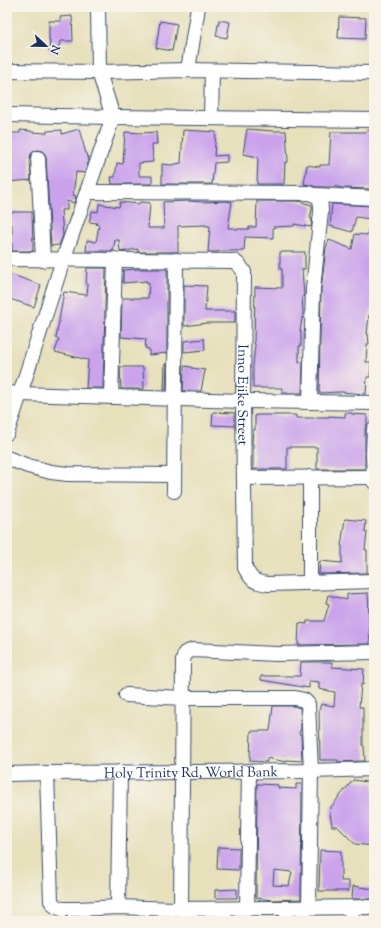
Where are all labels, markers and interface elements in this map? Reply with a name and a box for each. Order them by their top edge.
north arrow [26,26,66,66]
text: N [45,41,64,57]
street label: Inno Ejike Street [231,344,252,446]
street label: Holy Trinity Rd, World Bank [104,763,279,785]

